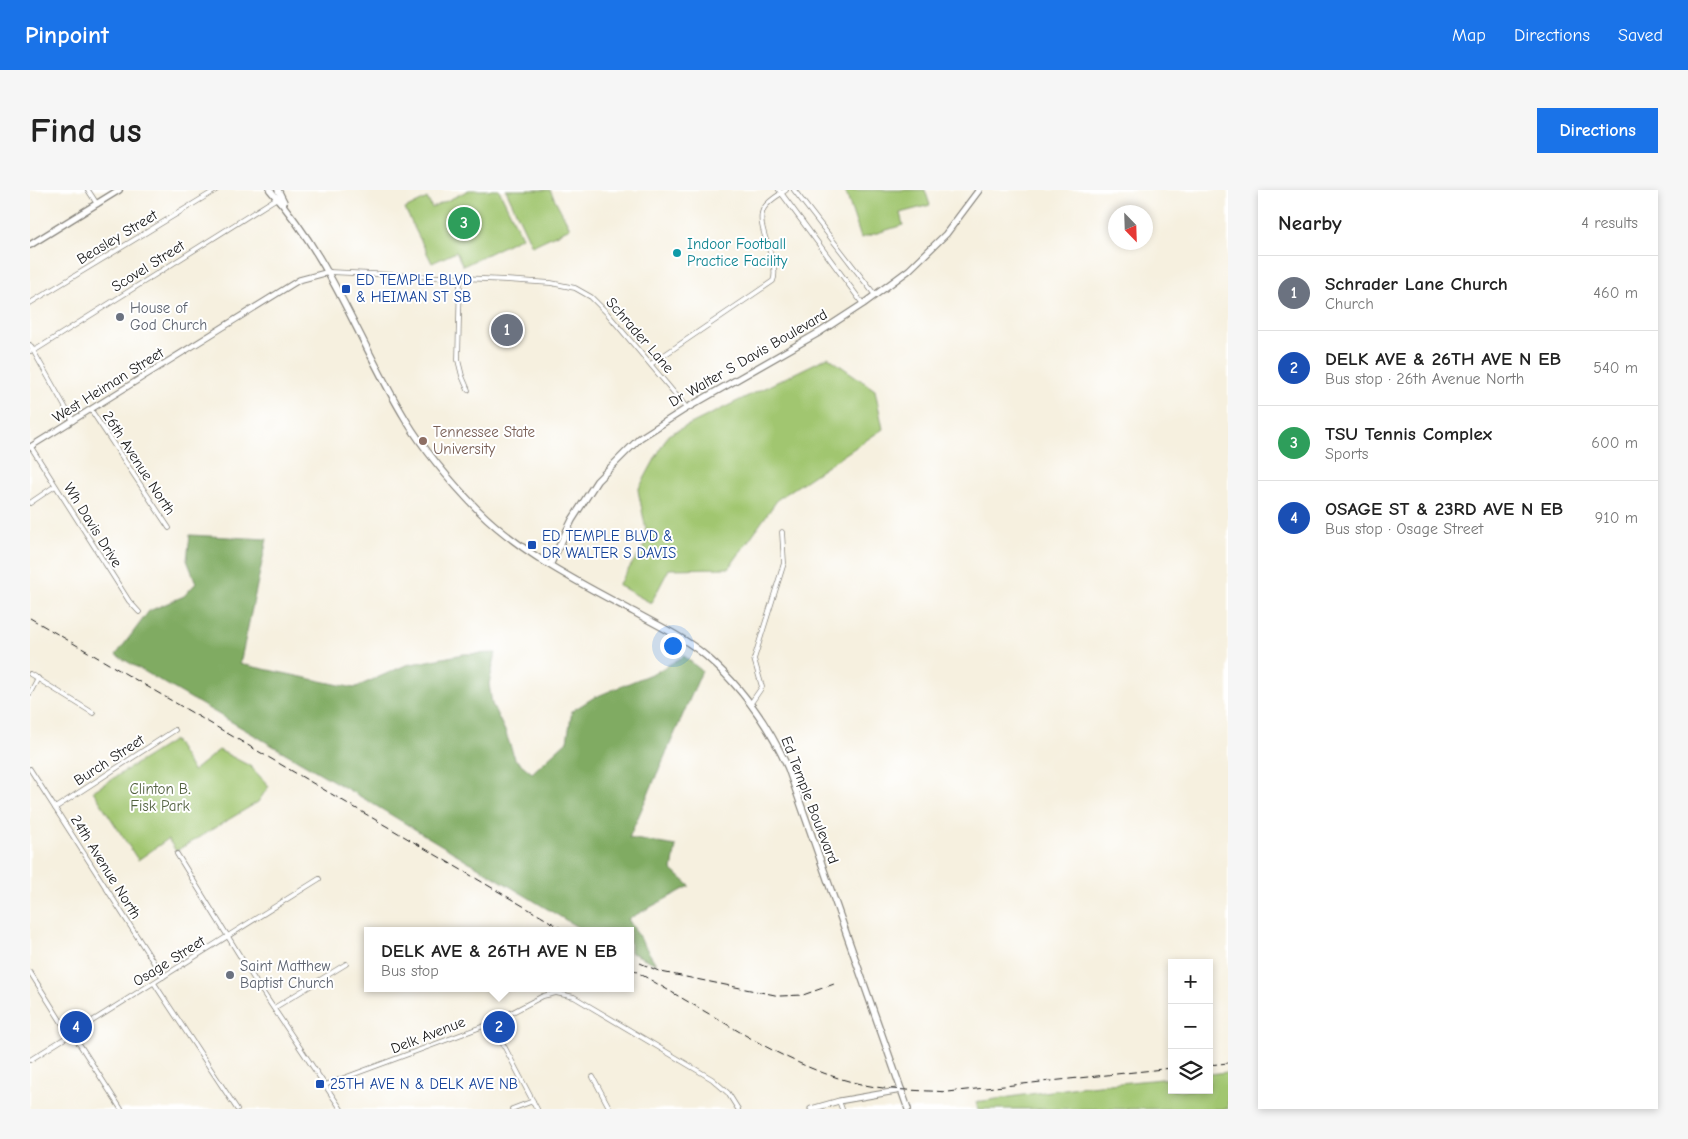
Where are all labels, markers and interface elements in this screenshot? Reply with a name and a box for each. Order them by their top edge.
text: Pinpoint [25,21,109,49]
text: Map [1452,25,1486,46]
text: Directions [1514,25,1590,46]
text: Saved [1618,25,1663,46]
button: Directions [1537,108,1658,153]
text: Find us [30,110,142,151]
pin: 3 [448,204,480,242]
north arrow [1108,205,1153,250]
street label: Beasley Street [73,206,161,268]
text: Nearby [1278,211,1342,235]
text: 4 results [1581,214,1638,232]
place label: Indoor Football Practice Facility [687,235,788,270]
street label: Scovel Street [108,236,188,296]
marker: Indoor Football Practice Facility [671,247,683,259]
place label: ED TEMPLE BLVD & HEIMAN ST SB [356,271,472,306]
text: Schrader Lane Church [1325,273,1508,295]
marker: ED TEMPLE BLVD & HEIMAN ST SB [340,283,352,295]
text: 1 [1291,284,1297,302]
text: 460 m [1593,284,1638,302]
street label: Schrader Lane [602,294,678,377]
text: Church [1325,295,1374,313]
place label: House of God Church [130,299,207,334]
street label: Dr Walter S Davis Boulevard [666,305,830,411]
marker: House of God Church [114,311,126,323]
pin: 1 [491,311,523,349]
street label: West Heiman Street [49,343,168,427]
text: DELK AVE & 26TH AVE N EB [1325,348,1561,370]
text: 2 [1290,359,1298,377]
text: 540 m [1593,359,1638,377]
text: Bus stop · 26th Avenue North [1325,370,1524,388]
street label: 26th Avenue North [99,408,179,518]
place label: Tennessee State University [433,423,535,458]
text: TSU Tennis Complex [1325,423,1492,445]
text: 3 [1290,434,1298,452]
text: 600 m [1591,434,1638,452]
marker: Tennessee State University [417,435,429,447]
text: Sports [1325,445,1368,463]
street label: Wh Davis Drive [60,479,126,571]
text: OSAGE ST & 23RD AVE N EB [1325,498,1563,520]
text: 4 [1290,509,1298,527]
text: 910 m [1595,509,1638,527]
text: Bus stop · Osage Street [1325,520,1483,538]
place label: ED TEMPLE BLVD & DR WALTER S DAVIS [542,527,676,562]
marker: ED TEMPLE BLVD & DR WALTER S DAVIS [526,539,538,551]
your location [660,633,686,659]
street label: Burch Street [70,730,148,789]
street label: Ed Temple Boulevard [777,734,843,866]
park label: Clinton B. Fisk Park [130,780,190,815]
street label: 24th Avenue North [67,812,145,922]
popup [364,927,634,992]
street label: Osage Street [130,931,209,990]
text: DELK AVE & 26TH AVE N EB [381,940,617,962]
place label: Saint Matthew Baptist Church [240,957,334,992]
map controls [1168,959,1213,1094]
button: + [1168,959,1213,1004]
text: Bus stop [381,962,439,980]
marker: Saint Matthew Baptist Church [224,969,236,981]
button: − [1168,1004,1213,1049]
pin: 4 [60,1008,92,1046]
pin: 2 [483,1008,515,1046]
street label: Delk Avenue [388,1012,468,1057]
button: layers [1168,1049,1213,1094]
place label: 25TH AVE N & DELK AVE NB [330,1075,518,1093]
marker: 25TH AVE N & DELK AVE NB [314,1078,326,1090]

